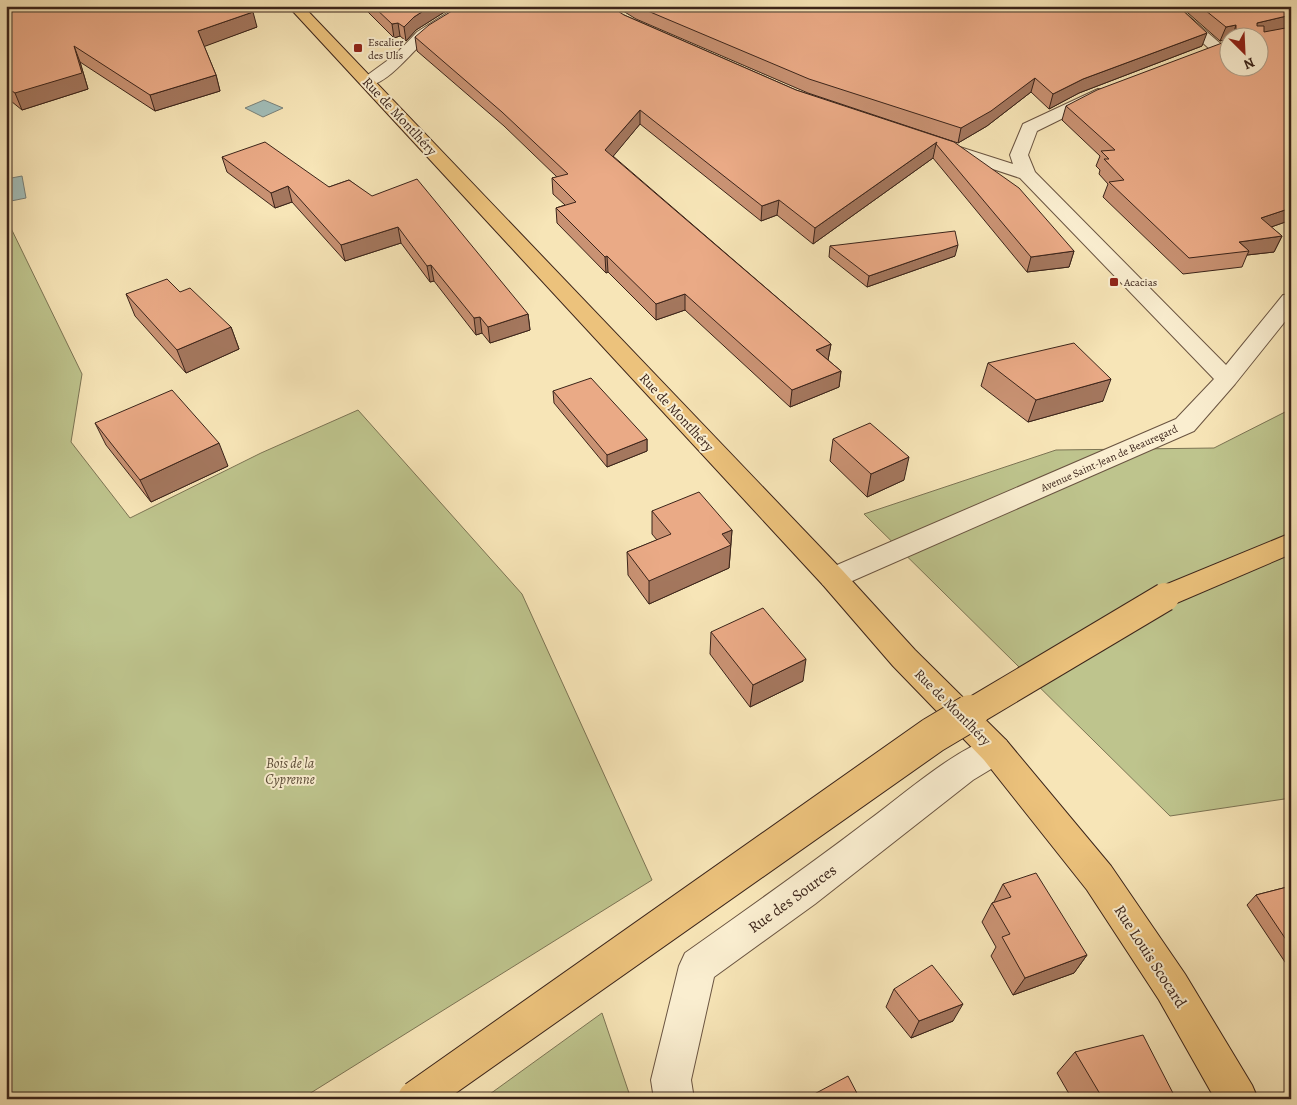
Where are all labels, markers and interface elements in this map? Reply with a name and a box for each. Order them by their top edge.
north arrow [1220,28,1270,78]
place label: Escalier des Ulis [368,35,404,63]
marker: Escalier des Ulis [352,42,364,54]
text: N [1241,53,1258,74]
street label: Rue de Montlhéry [358,73,442,160]
place label: Acacias [1123,275,1157,290]
marker: Acacias [1108,276,1120,288]
street label: Rue de Montlhéry [635,369,719,456]
street label: Avenue Saint-Jean de Beauregard [1037,421,1180,496]
street label: Rue de Montlhéry [910,665,996,750]
park label: Bois de la Cyprenne [265,754,315,789]
street label: Rue des Sources [744,859,841,938]
street label: Rue Louis Scocard [1109,901,1192,1013]

